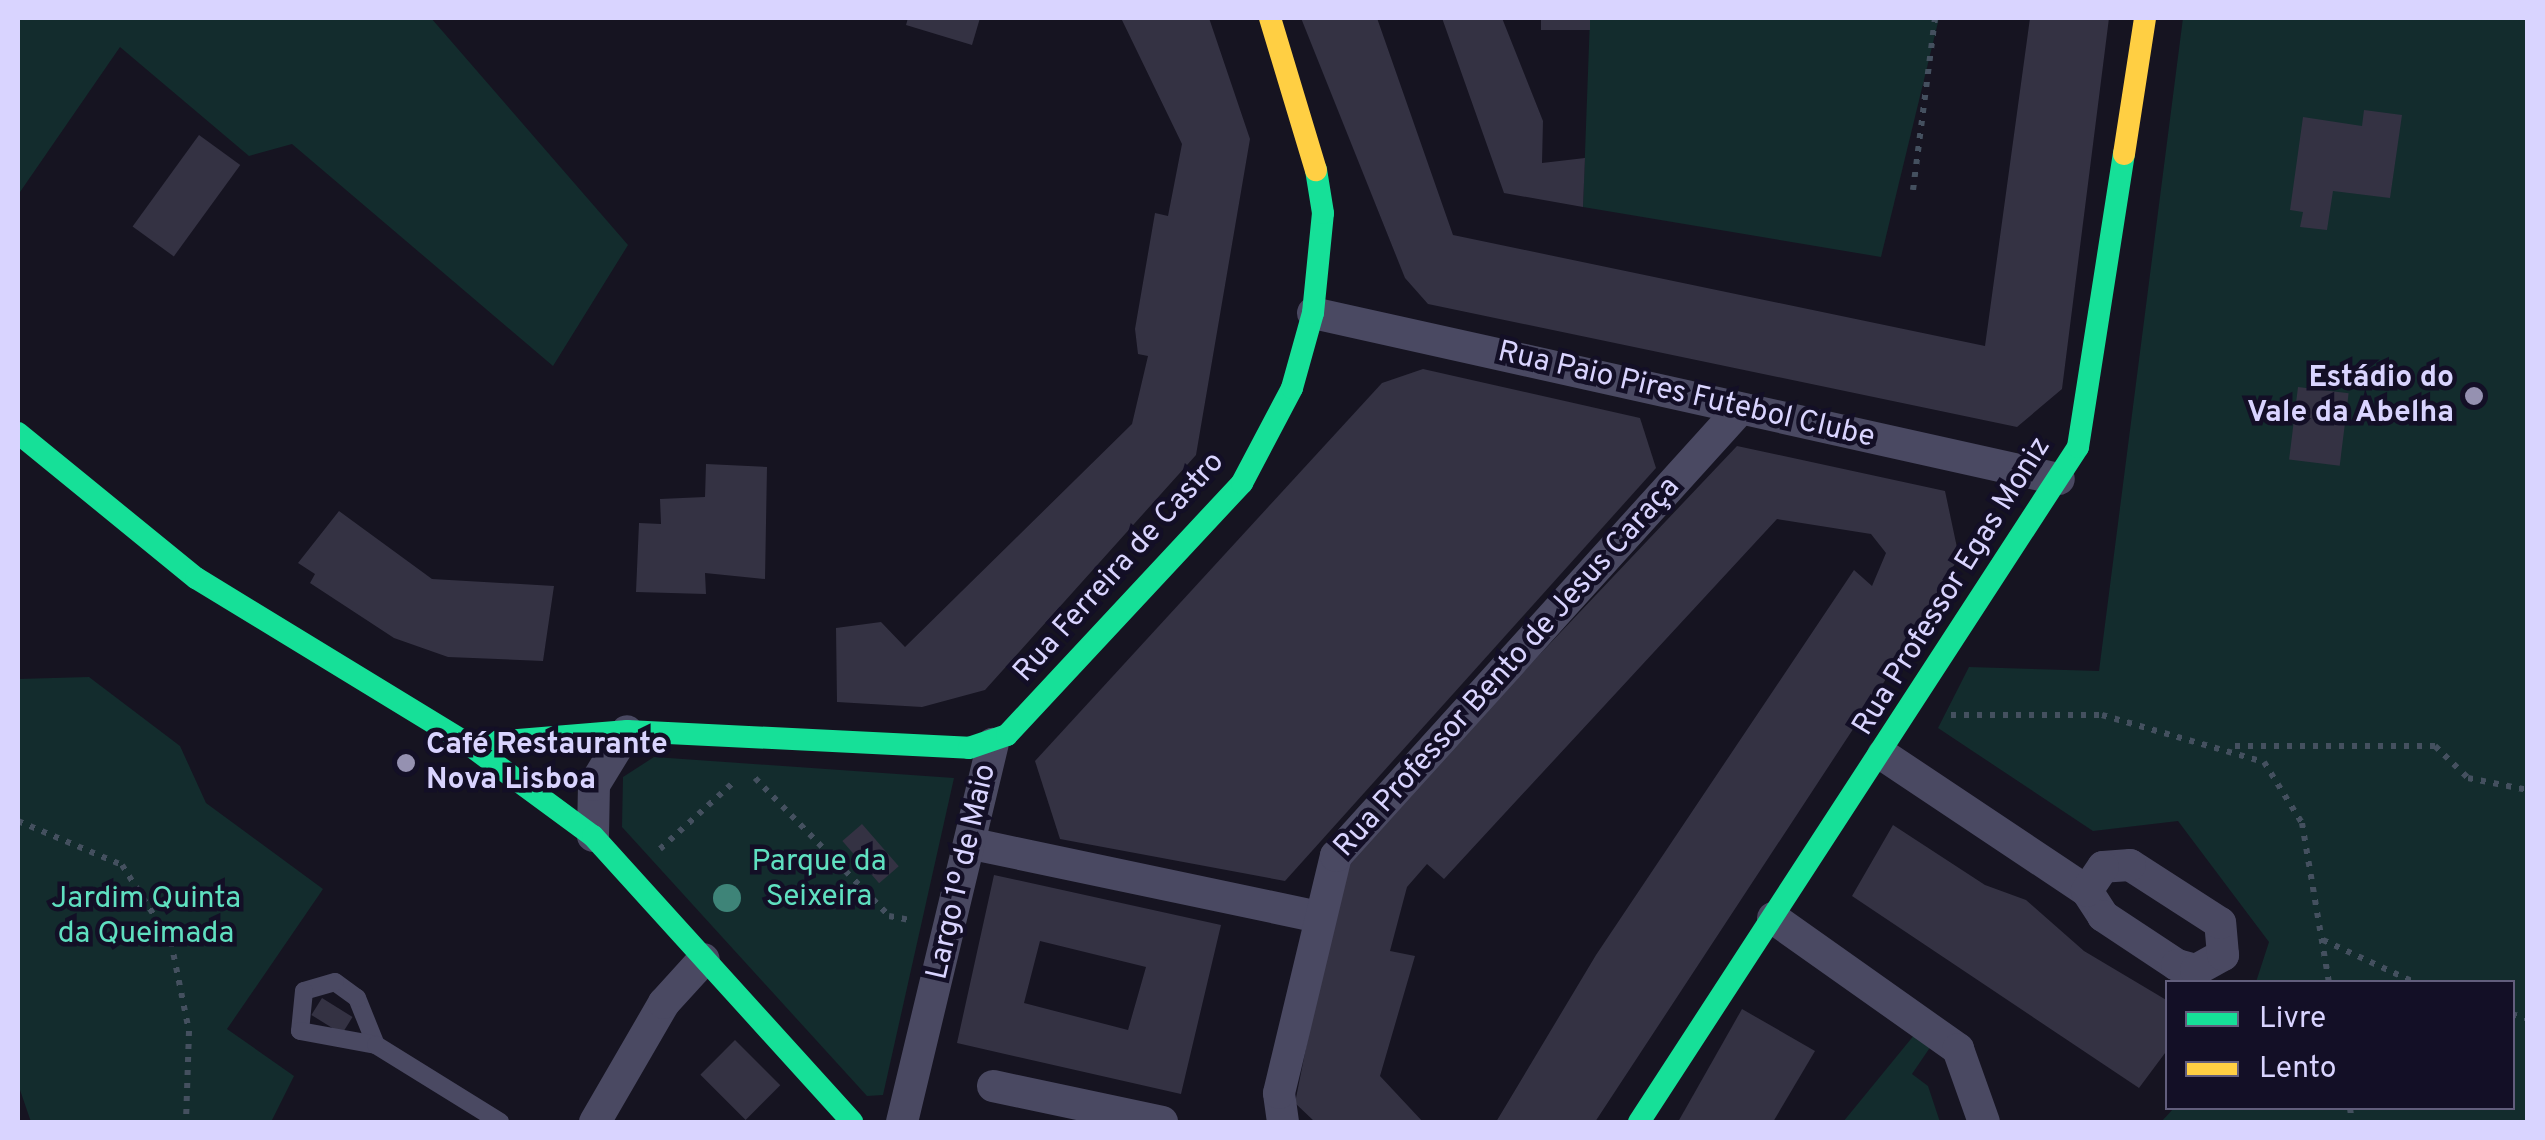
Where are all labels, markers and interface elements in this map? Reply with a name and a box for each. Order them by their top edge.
street label: Rua Paio Pires Futebol Clube [1494,335,1878,457]
place label: Estádio do Vale da Abelha [2246,361,2454,432]
marker: Estádio do Vale da Abelha [2463,385,2485,407]
street label: Rua Professor Egas Moniz [1846,431,2060,743]
street label: Rua Ferreira de Castro [1007,446,1233,690]
street label: Rua Professor Bento de Jesus Caraça [1328,471,1688,865]
place label: Café Restaurante Nova Lisboa [426,728,668,798]
marker: Café Restaurante Nova Lisboa [395,752,417,774]
street label: Largo 1º de Maio [921,761,1005,983]
park label: Parque da Seixeira [752,845,886,916]
park label: Jardim Quinta da Queimada [51,882,241,952]
legend [2165,980,2515,1110]
text: Livre [2259,1001,2326,1038]
text: Lento [2259,1051,2336,1088]

